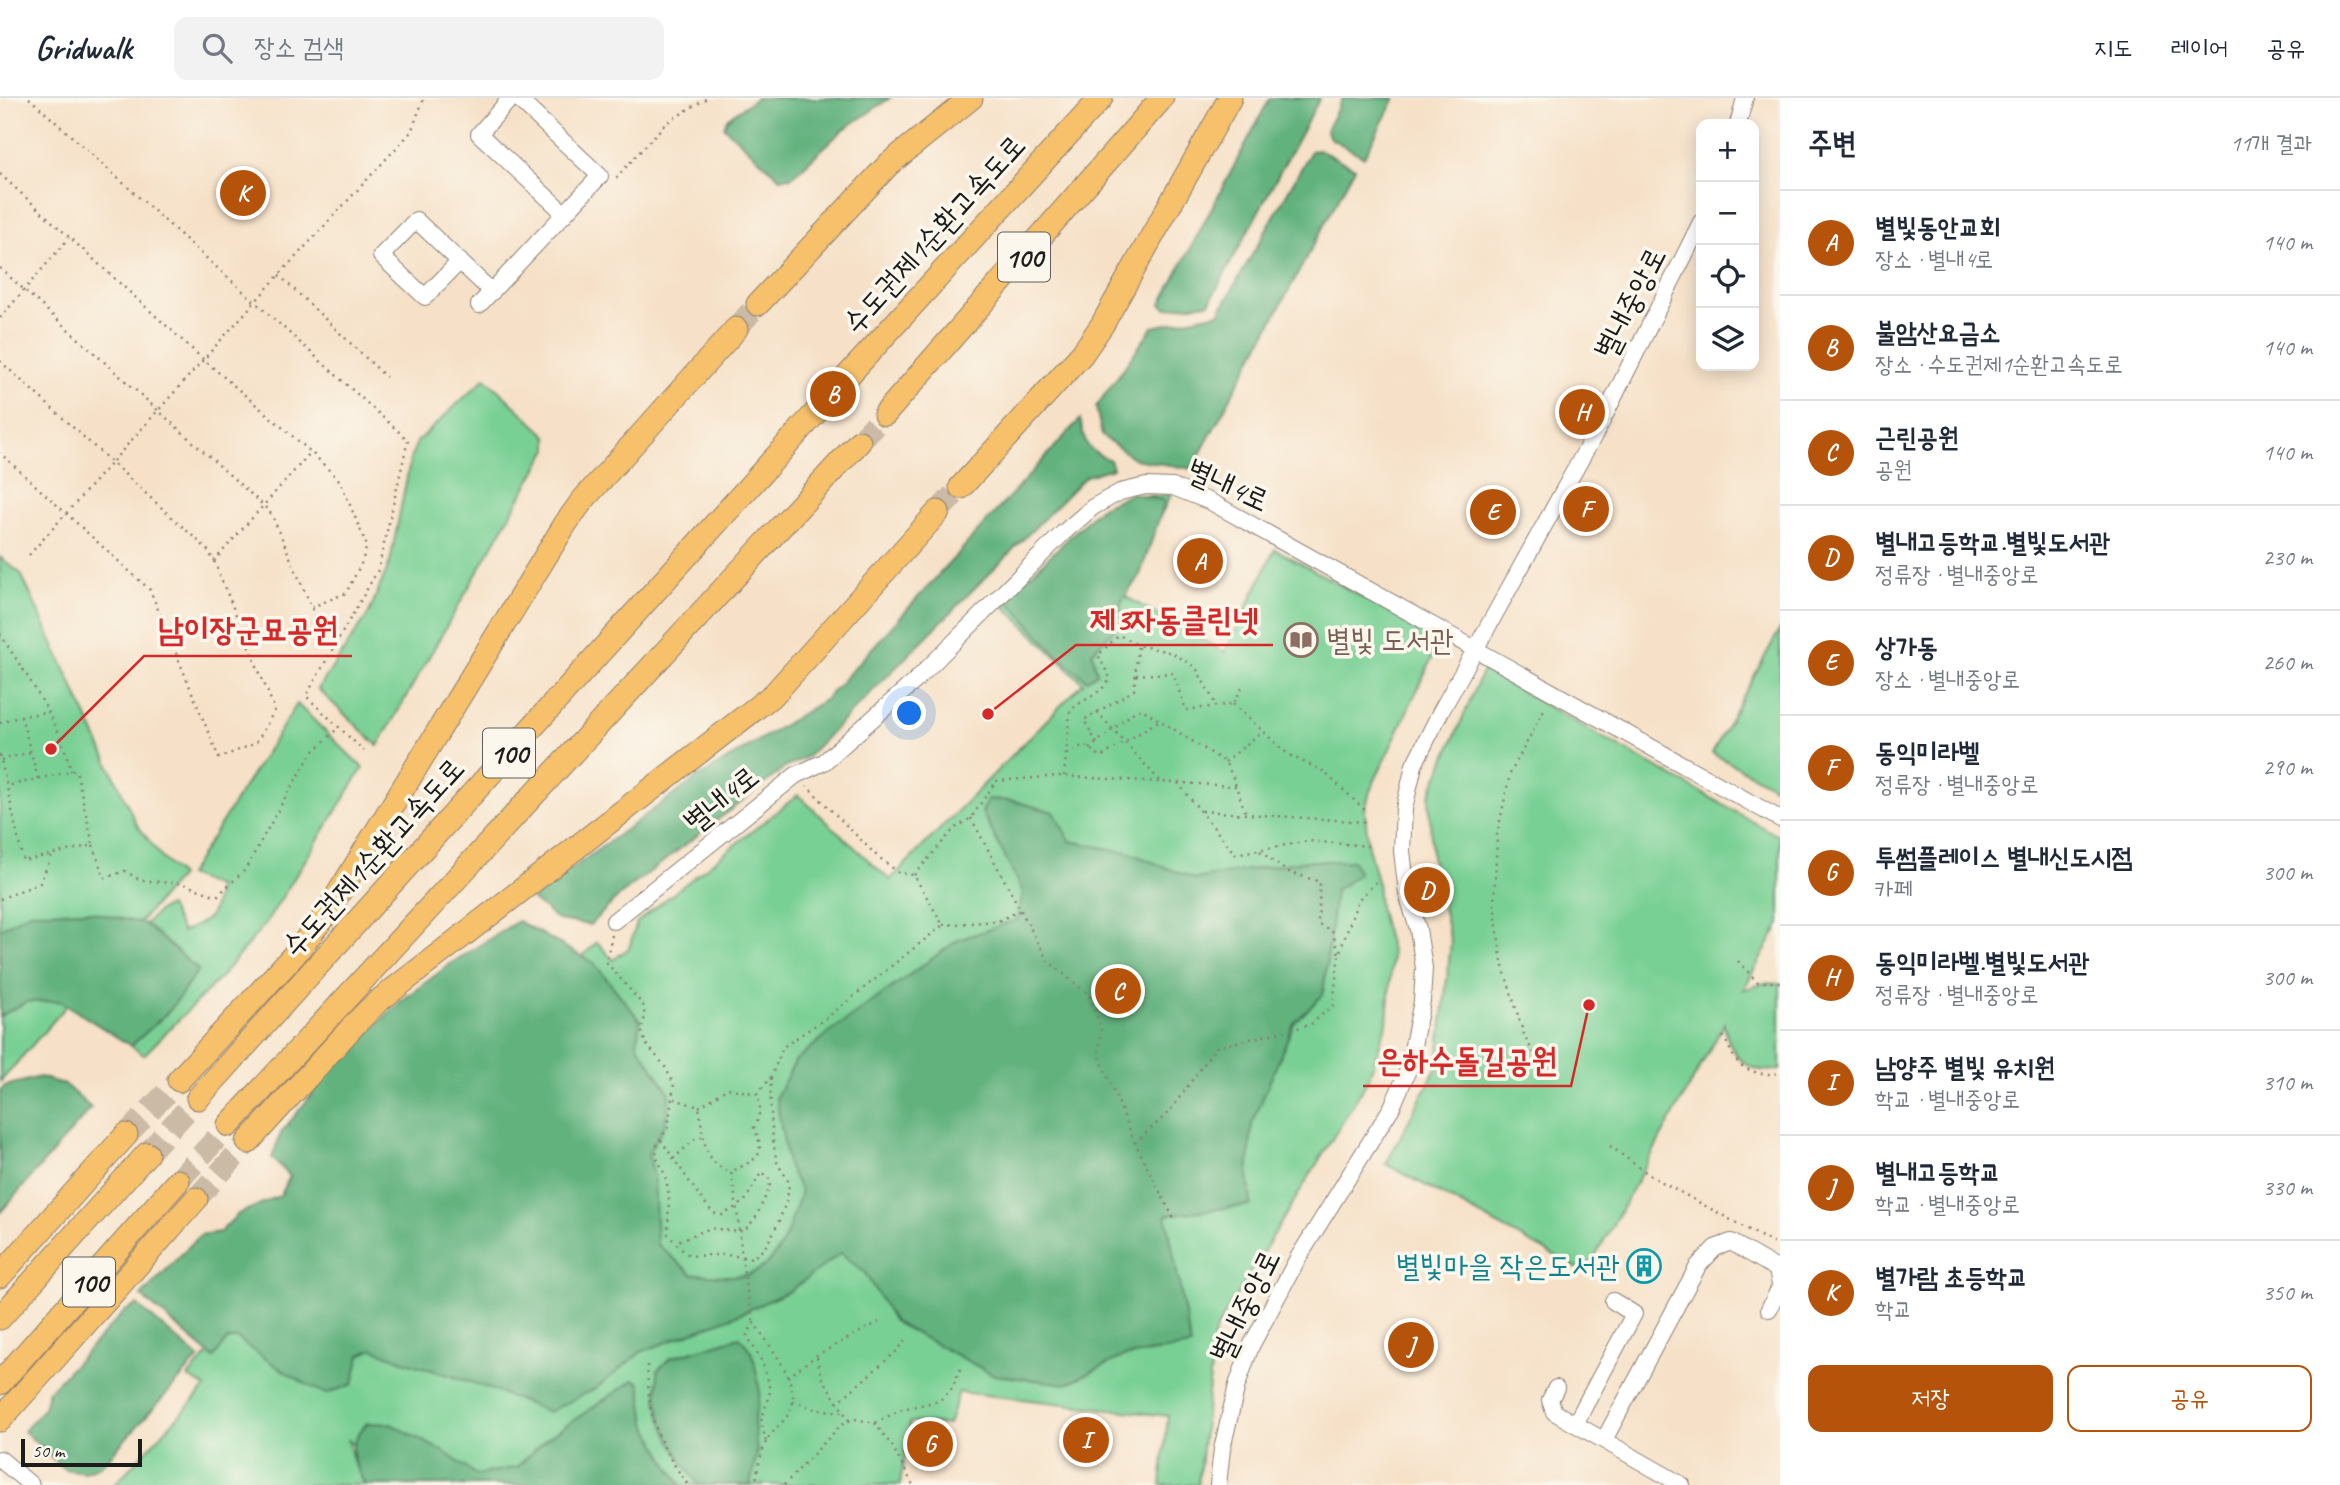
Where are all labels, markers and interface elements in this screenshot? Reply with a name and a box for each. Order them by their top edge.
search box [174,17,664,80]
text: Gridwalk [35,27,132,69]
icon: search [198,29,236,67]
text: 장소 검색 [254,31,344,64]
text: 지도 [2094,33,2132,63]
text: 레이어 [2170,33,2228,63]
text: 공유 [2266,33,2305,63]
map controls [1696,119,1759,371]
button: + [1696,119,1759,182]
text: 주변 [1808,124,1856,162]
street label: 수도권제1순환고속도로 [835,127,1033,341]
text: 11개 결과 [2230,129,2312,158]
pin: K [220,167,266,219]
button: − [1696,182,1759,245]
text: 별빛동안교회 [1875,211,2001,244]
text: A [1825,228,1837,257]
text: 140 m [2263,228,2312,257]
road number: 100 [998,232,1050,282]
street label: 별내중앙로 [1586,241,1674,365]
button: locate [1696,245,1759,308]
text: 장소 · 별내4로 [1875,245,1993,274]
button: layers [1696,308,1759,371]
text: 불암산요금소 [1875,316,2001,349]
text: B [1825,333,1837,362]
text: 140 m [2263,333,2312,362]
text: 장소 · 수도권제1순환고속도로 [1875,350,2123,379]
pin: B [810,368,856,420]
pin: H [1559,386,1605,438]
text: 근린공원 [1875,421,1959,454]
text: C [1826,438,1836,467]
text: 140 m [2263,438,2312,467]
street label: 별내4로 [1181,450,1275,520]
text: 공원 [1875,455,1912,484]
pin: F [1563,483,1609,535]
pin: E [1470,486,1516,538]
text: 별내고등학교.별빛도서관 [1875,526,2110,559]
pin: A [1177,535,1223,587]
text: D [1824,543,1838,572]
text: 230 m [2263,543,2312,572]
text: 정류장 · 별내중앙로 [1875,560,2039,589]
callout: 제3자동클린넷 [1076,592,1273,645]
text: 제3자동클린넷 [1090,599,1258,640]
callout: 남이장군묘공원 [144,603,352,656]
text: 남이장군묘공원 [158,609,338,650]
library icon: 별빛 도서관 [1282,621,1320,659]
place label: 별빛 도서관 [1326,621,1454,659]
text: 상가동 [1875,631,1938,664]
text: E [1825,648,1837,677]
text: 260 m [2263,648,2312,677]
text: 장소 · 별내중앙로 [1875,665,2020,694]
your location [892,696,926,730]
road number: 100 [483,728,535,778]
text: 동익미라벨 [1875,736,1980,769]
street label: 수도권제1순환고속도로 [274,750,472,964]
text: F [1826,753,1836,782]
text: 290 m [2263,753,2312,782]
street label: 별내4로 [676,757,766,841]
text: 정류장 · 별내중앙로 [1875,770,2039,799]
text: 투썸플레이스 별내신도시점 [1875,841,2132,874]
text: G [1825,858,1837,887]
text: 300 m [2263,858,2312,887]
pin: D [1404,864,1450,916]
text: 카페 [1875,875,1912,904]
text: 동익미라벨.별빛도서관 [1875,946,2089,979]
text: H [1824,963,1838,992]
text: 300 m [2263,963,2312,992]
pin: C [1095,965,1141,1017]
text: 정류장 · 별내중앙로 [1875,980,2039,1009]
callout: 은하수돌길공원 [1363,1033,1571,1086]
text: 은하수돌길공원 [1377,1040,1557,1081]
text: 남양주 별빛 유치원 [1875,1051,2055,1084]
text: I [1826,1068,1836,1097]
text: 310 m [2263,1068,2312,1097]
text: 학교 · 별내중앙로 [1875,1085,2020,1114]
text: 별내고등학교 [1875,1156,2001,1189]
text: J [1827,1173,1835,1202]
text: 330 m [2263,1173,2312,1202]
text: 학교 · 별내중앙로 [1875,1190,2020,1219]
street label: 별내중앙로 [1201,1243,1289,1369]
place label: 별빛마을 작은도서관 [1395,1247,1620,1285]
building icon: 별빛마을 작은도서관 [1625,1247,1663,1285]
road number: 100 [63,1258,115,1306]
text: 별가람 초등학교 [1875,1261,2028,1294]
text: K [1825,1278,1837,1307]
text: 350 m [2263,1278,2312,1307]
text: 학교 [1875,1295,1912,1324]
pin: J [1388,1319,1434,1371]
button: 저장 [1808,1365,2053,1432]
button: 공유 [2067,1365,2312,1432]
pin: I [1063,1414,1109,1466]
pin: G [907,1418,953,1470]
scale bar [21,1436,142,1468]
text: 50 m [32,1439,64,1463]

